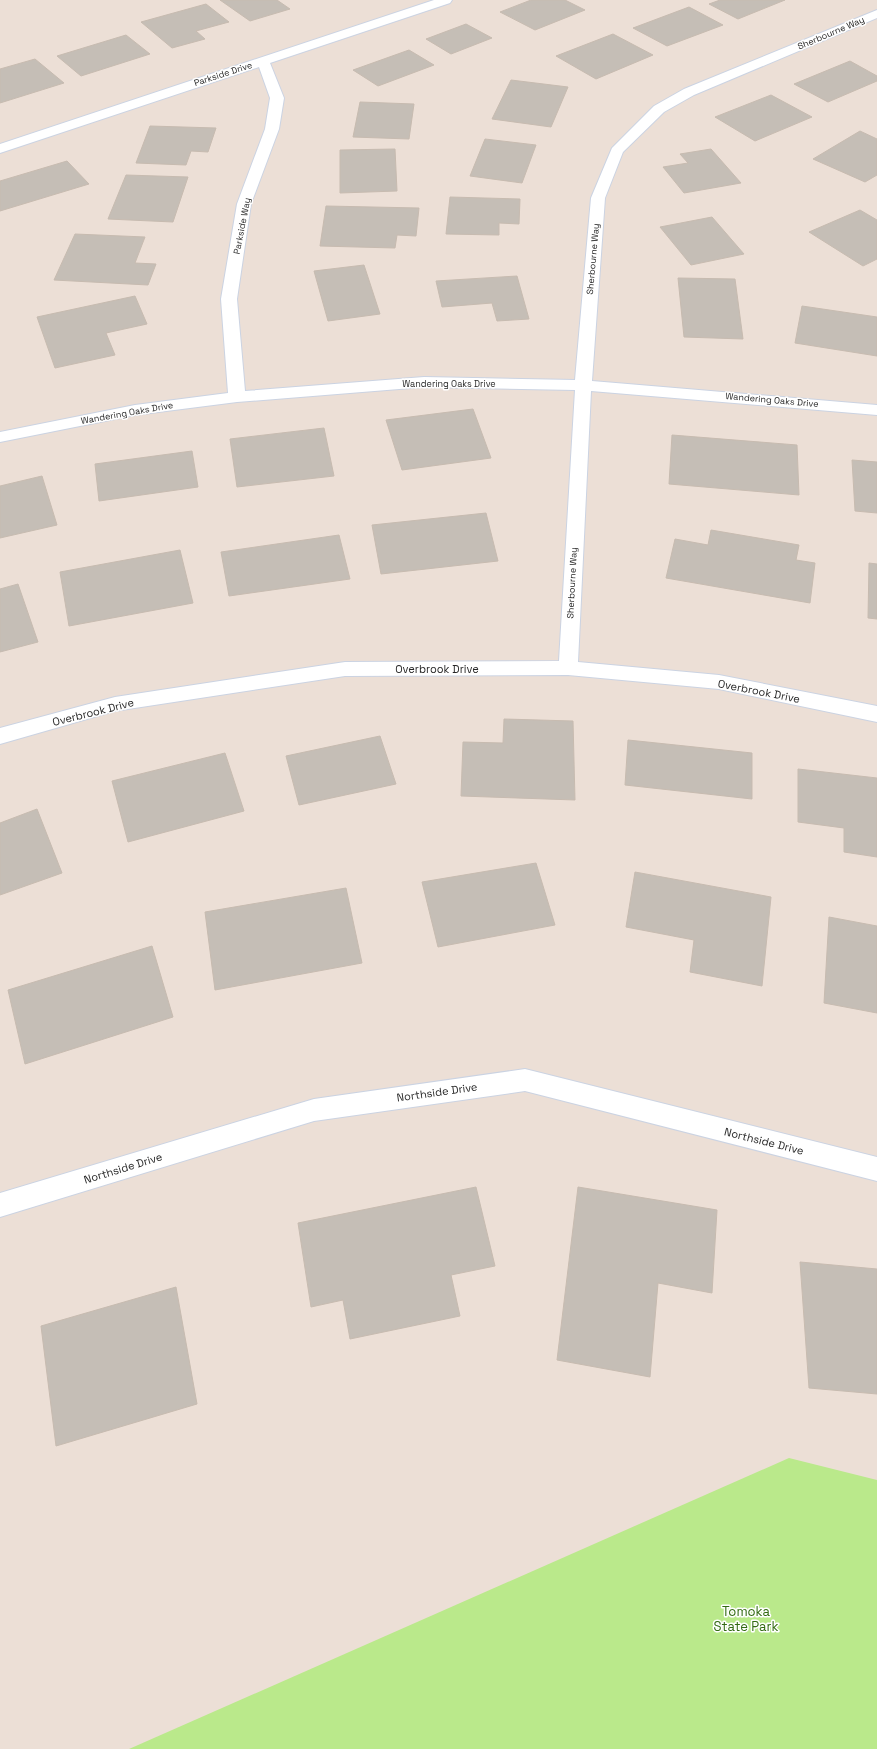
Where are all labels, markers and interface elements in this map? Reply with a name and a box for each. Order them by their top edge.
street label: Sherbourne Way [796,14,866,52]
street label: Parkside Drive [192,59,254,89]
street label: Parkside Way [231,197,253,255]
street label: Sherbourne Way [584,223,602,295]
street label: Wandering Oaks Drive [402,378,496,390]
street label: Wandering Oaks Drive [725,390,819,410]
street label: Wandering Oaks Drive [80,399,174,427]
street label: Sherbourne Way [564,547,580,619]
street label: Overbrook Drive [395,662,479,676]
street label: Overbrook Drive [717,676,801,706]
street label: Overbrook Drive [51,695,135,729]
street label: Northside Drive [396,1079,478,1105]
street label: Northside Drive [723,1124,805,1158]
street label: Northside Drive [82,1149,164,1187]
park label: Tomoka State Park [714,1603,778,1635]

